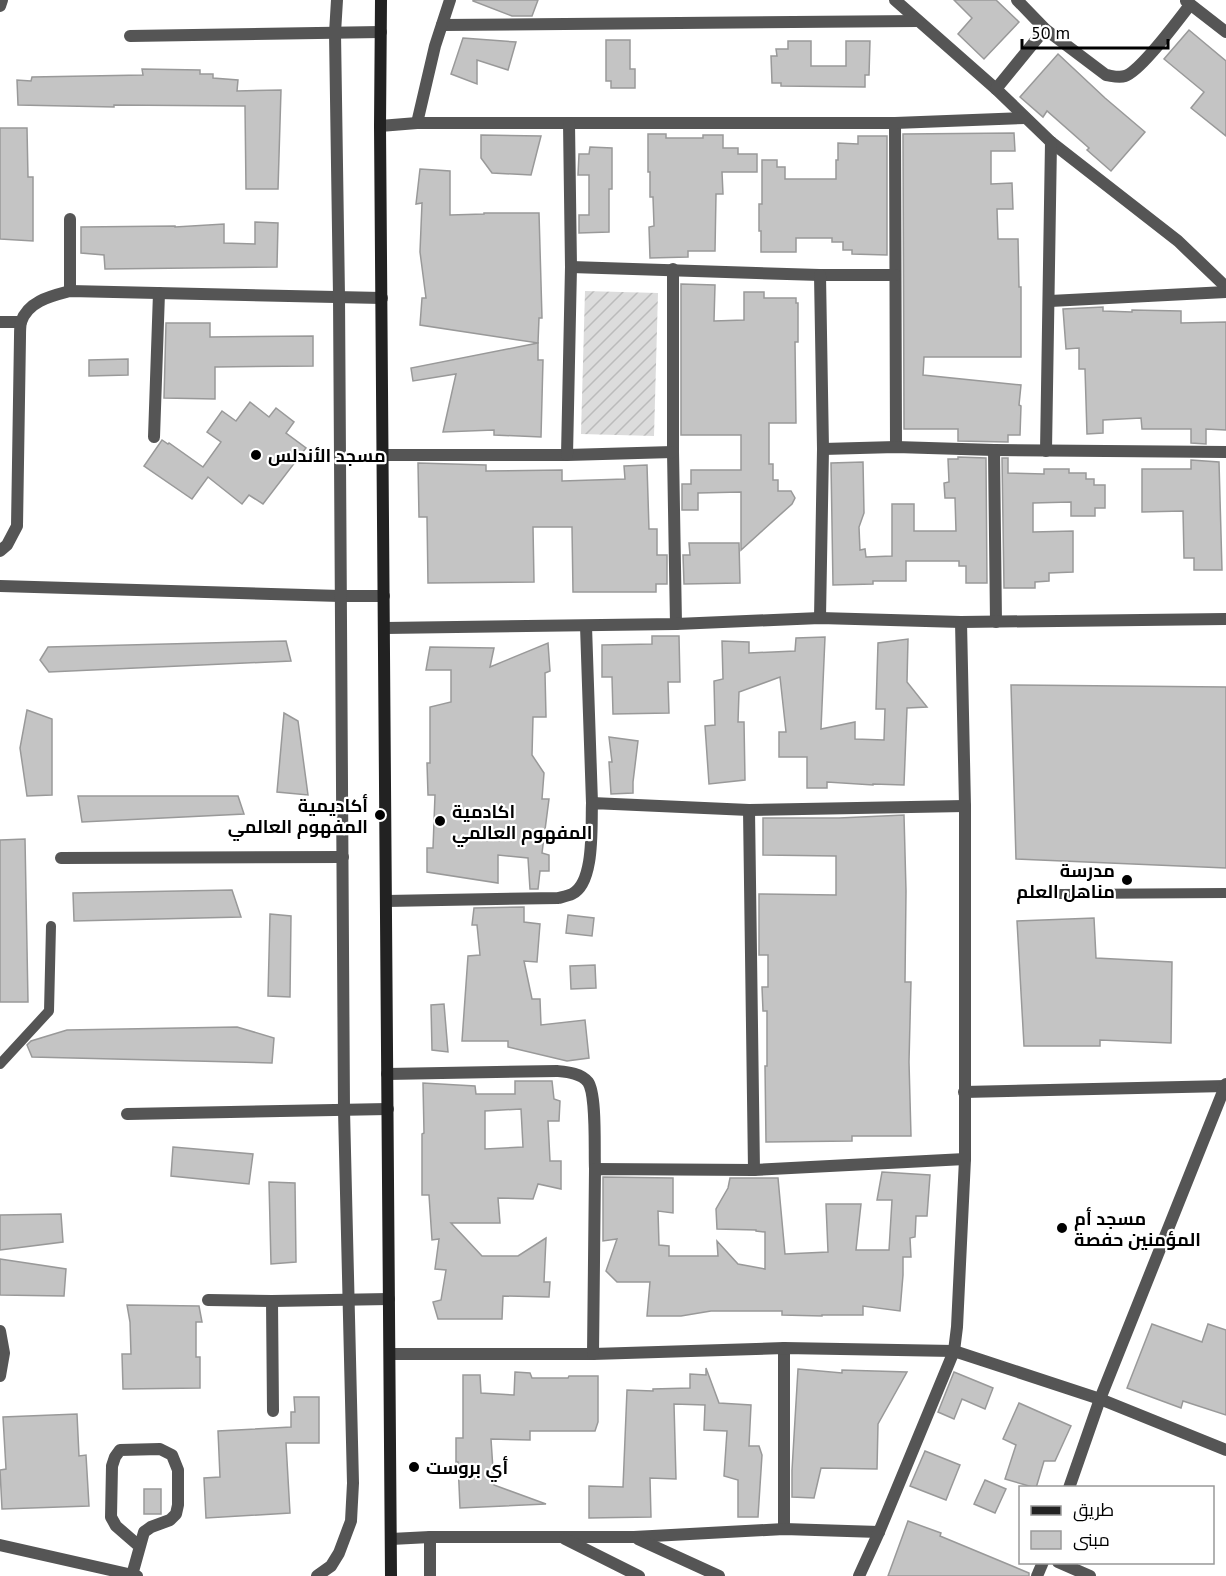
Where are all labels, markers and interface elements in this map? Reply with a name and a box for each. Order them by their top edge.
scale bar [1022,12,1168,50]
text: 50 m [1031,21,1070,44]
place label: مسجد الأندلس [268,444,386,467]
marker: مسجد الأندلس [249,448,263,462]
place label: أكاديمية المفهوم العالمي [228,793,368,842]
place label: اكادمية المفهوم العالمي [452,800,592,848]
marker: أكاديمية المفهوم العالمي [373,808,387,822]
marker: اكادمية المفهوم العالمي [433,814,447,828]
place label: مدرسة مناهل العلم [1016,859,1115,904]
marker: مدرسة مناهل العلم [1120,873,1134,887]
place label: مسجد أم المؤمنين حفصة [1074,1206,1201,1251]
marker: مسجد أم المؤمنين حفصة [1055,1221,1069,1235]
place label: أي بروست [426,1455,508,1482]
marker: أي بروست [407,1460,421,1474]
legend [1019,1486,1214,1564]
text: طريق [1073,1498,1114,1522]
text: مبنى [1073,1528,1110,1551]

